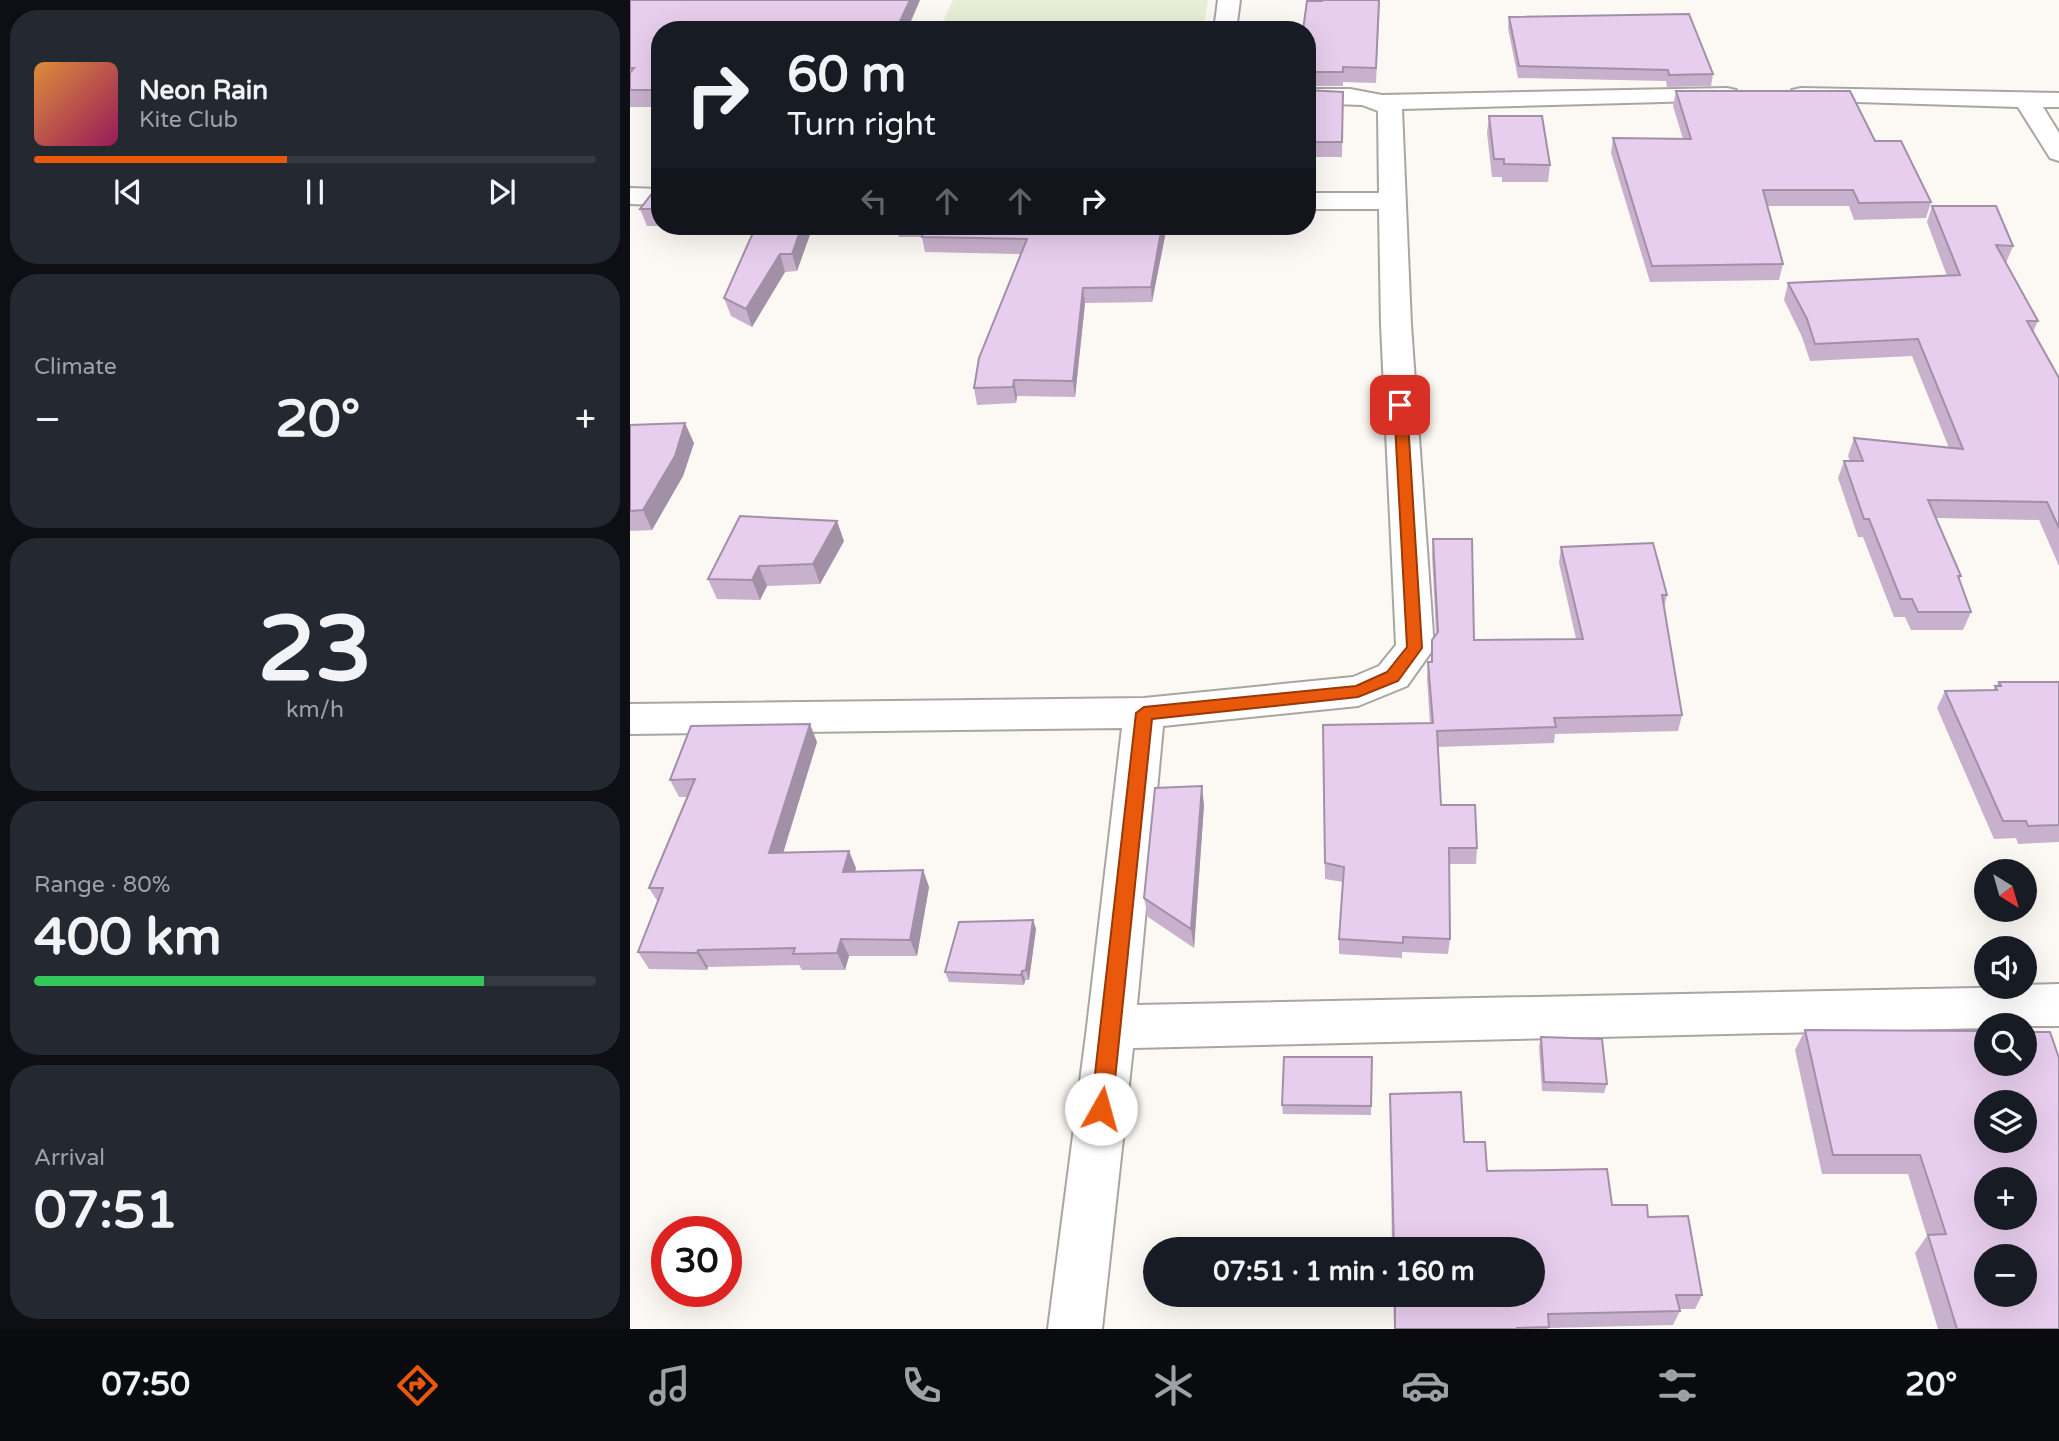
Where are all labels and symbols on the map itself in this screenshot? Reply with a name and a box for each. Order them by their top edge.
pin [1370,375,1430,435]
north arrow [1974,859,2037,922]
position arrow [1064,1072,1138,1146]
speed limit sign: 30 [651,1216,742,1307]

